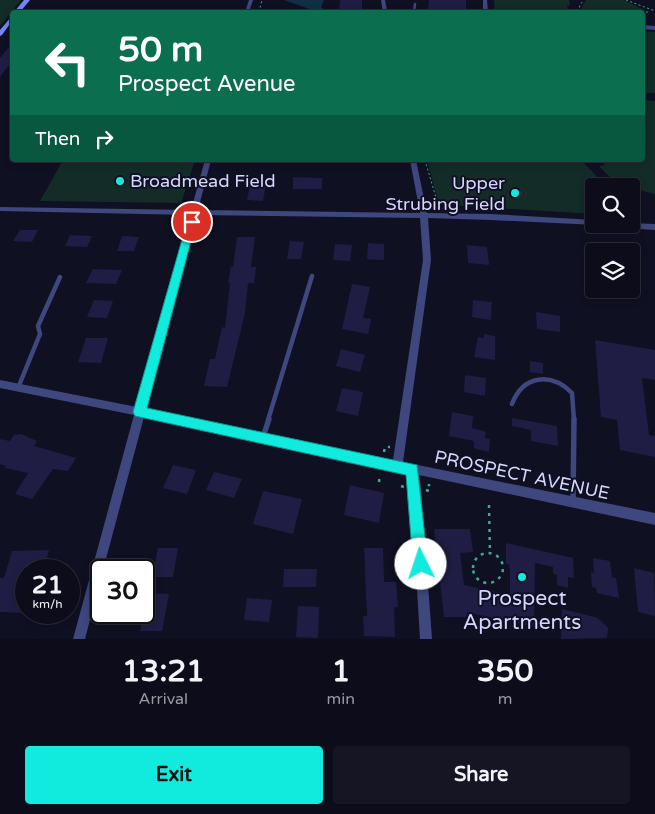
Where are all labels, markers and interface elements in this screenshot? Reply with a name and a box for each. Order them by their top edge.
text: 50 m [118,29,203,71]
icon: left [35,30,100,95]
text: Prospect Avenue [118,71,296,97]
icon: right [90,125,118,153]
text: Then [35,128,80,150]
place label: Broadmead Field [130,170,276,192]
place label: Upper Strubing Field [385,172,505,215]
marker: Broadmead Field [114,175,126,187]
map controls [585,178,640,298]
button: search [585,178,640,233]
marker: Upper Strubing Field [509,187,521,199]
pin [171,201,213,243]
icon: arrive [178,208,206,236]
button: layers [585,243,640,298]
street label: PROSPECT AVENUE [432,446,612,504]
position arrow [394,537,446,589]
speed limit sign: 30 [90,559,155,624]
text: 21 [32,570,63,600]
marker: Prospect Apartments [516,571,528,583]
place label: Prospect Apartments [463,586,581,635]
text: km/h [32,597,63,611]
text: 13:21 [122,653,205,690]
text: 1 [331,653,350,690]
text: 350 [477,653,533,690]
text: Arrival [139,689,188,709]
text: min [327,689,355,709]
text: m [498,689,512,709]
button: Exit [25,746,323,804]
button: Share [333,746,630,804]

